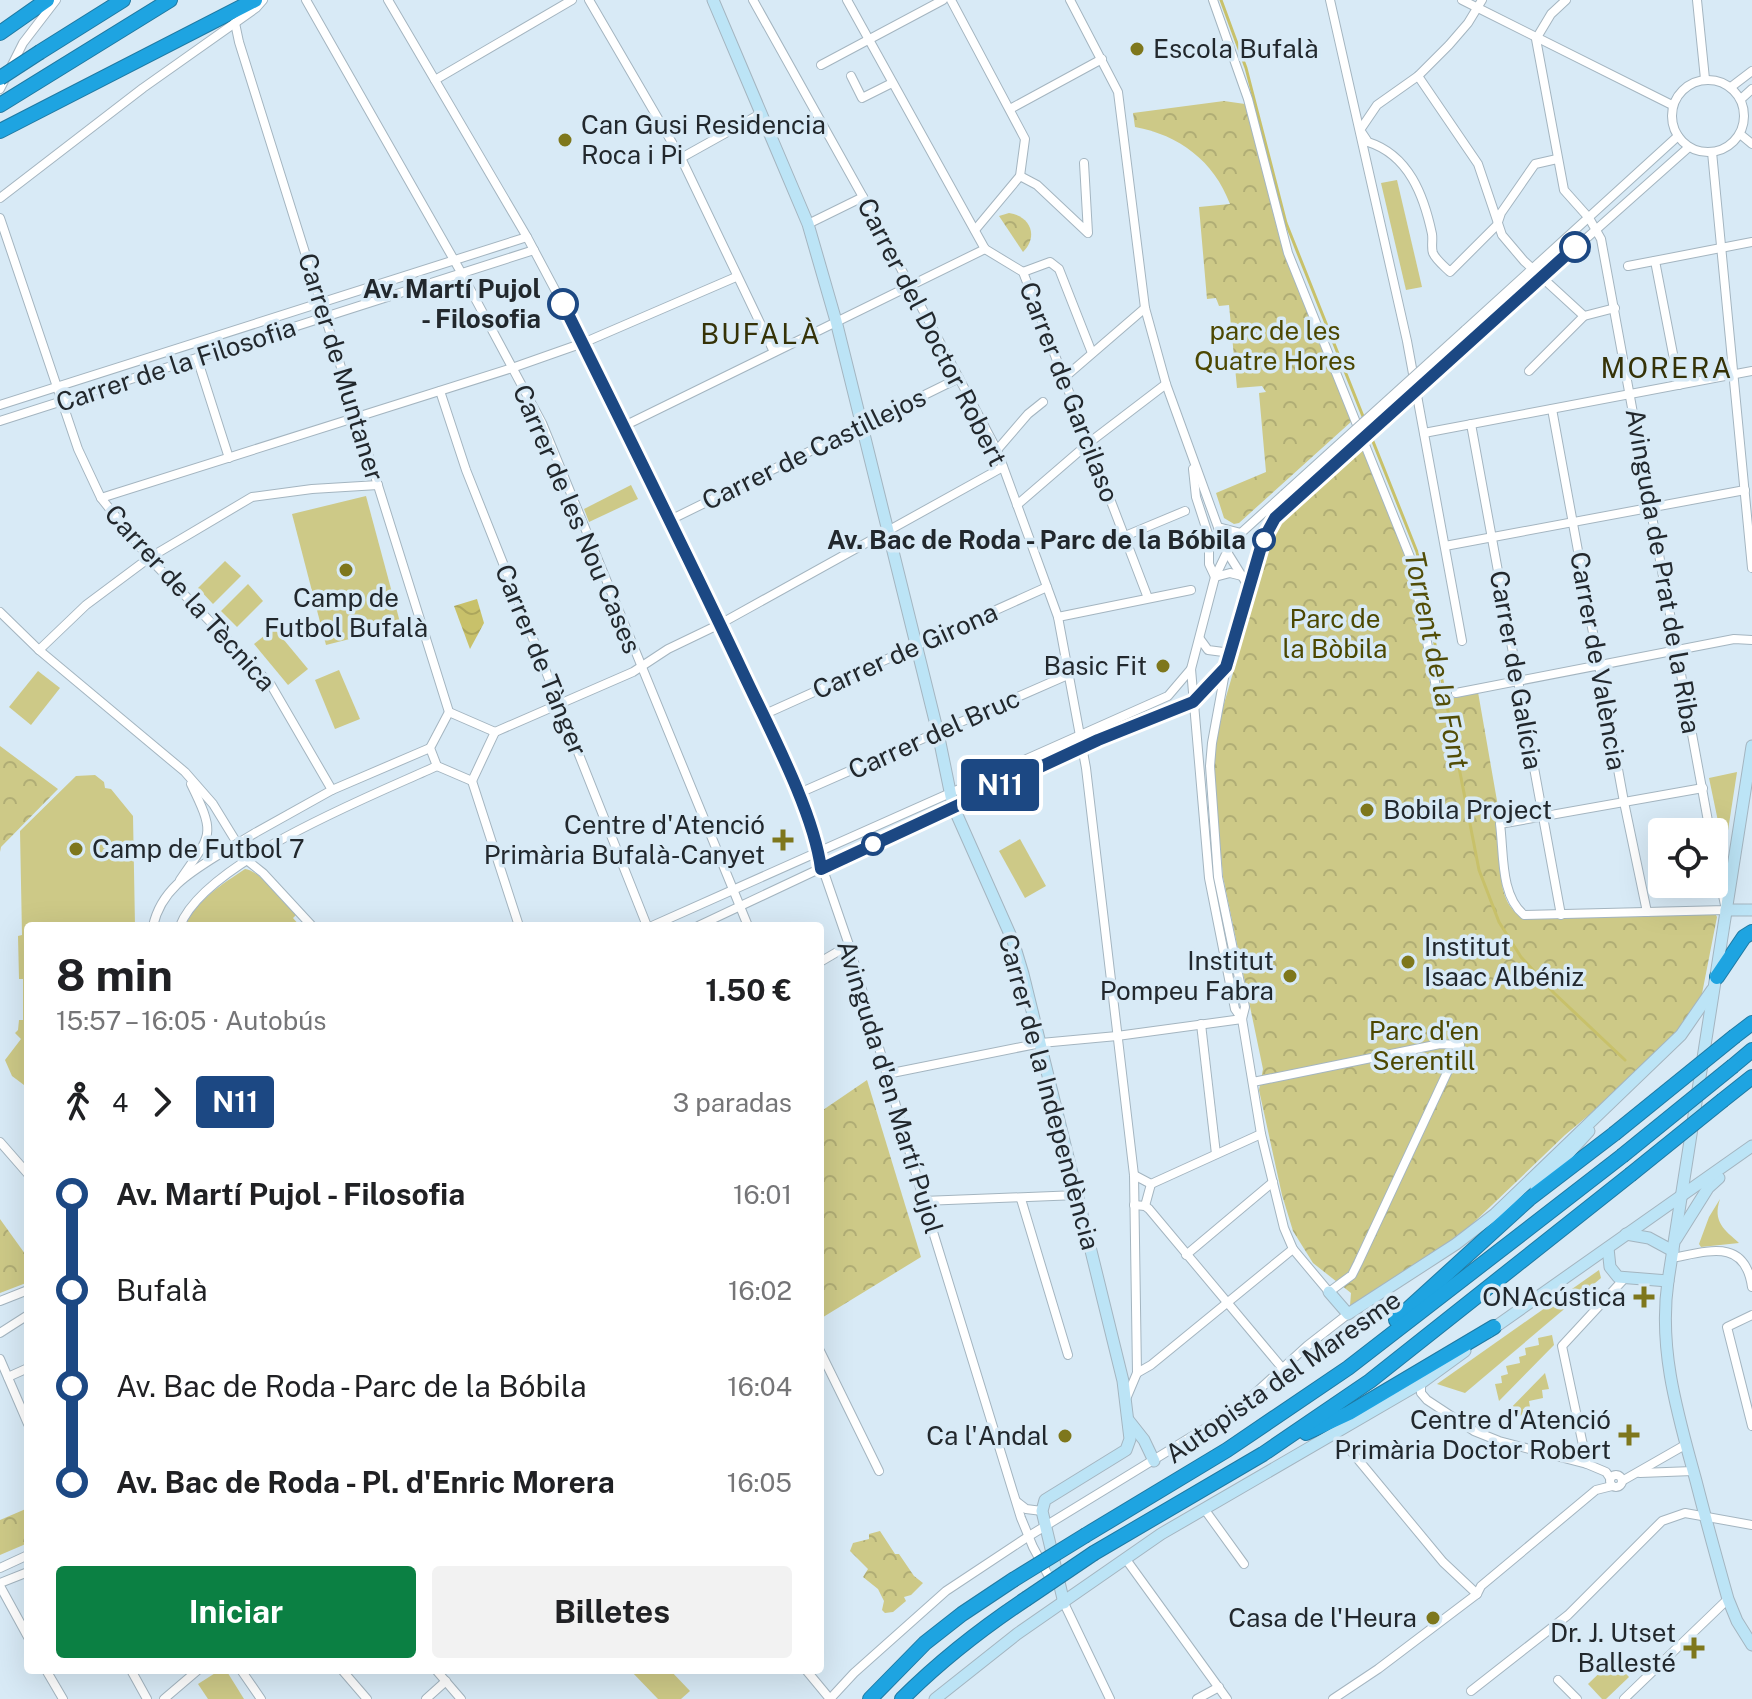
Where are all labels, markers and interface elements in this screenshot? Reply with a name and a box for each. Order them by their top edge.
place label: Escola Bufalà [1153,33,1319,64]
marker: Escola Bufalà [1128,40,1146,58]
place label: Can Gusi Residencia Roca i Pi [581,109,826,170]
marker: Can Gusi Residencia Roca i Pi [556,131,574,149]
street label: Carrer del Doctor Robert [851,193,1014,471]
unlabelled marker [1560,232,1590,262]
street label: Carrer de Muntaner [292,249,391,484]
place label: Av. Martí Pujol - Filosofia [363,273,541,334]
street label: Carrer de Garcilaso [1013,277,1126,506]
marker: Av. Martí Pujol - Filosofia [548,289,578,319]
street label: Carrer de la Filosofia [52,311,300,418]
park label: parc de les Quatre Hores [1194,315,1356,376]
district label: BUFALÀ [700,317,822,350]
district label: MORERA [1601,351,1733,384]
street label: Carrer de les Nou Cases [507,380,648,658]
street label: Carrer de Castillejos [697,381,931,516]
street label: Avinguda de Prat de la Riba [1620,406,1707,736]
street label: Carrer de la Tècnica [99,498,282,697]
place label: Av. Bac de Roda - Parc de la Bóbila [827,524,1246,555]
marker: Av. Bac de Roda - Parc de la Bóbila [1253,529,1275,551]
water label: Torrent de la Font [1398,548,1477,772]
street label: Carrer de València [1564,549,1633,773]
street label: Carrer de Tànger [489,560,594,760]
marker: Camp de Futbol Bufalà [337,561,355,579]
street label: Carrer de Galícia [1484,568,1549,772]
place label: Camp de Futbol Bufalà [264,582,428,643]
street label: Carrer de Girona [808,596,1002,705]
park label: Parc de la Bòbila [1283,603,1387,664]
place label: Basic Fit [1043,650,1147,681]
marker: Basic Fit [1154,657,1172,675]
street label: Carrer del Bruc [843,682,1024,785]
line badge: N11 [954,759,1046,811]
text: N11 [977,768,1023,801]
place label: Bobila Project [1383,794,1552,825]
marker: Bobila Project [1358,801,1376,819]
place label: Centre d'Atenció Primària Bufalà-Canyet [484,809,765,870]
map controls [1648,818,1728,898]
button: locate [1648,818,1728,898]
marker: Centre d'Atenció Primària Bufalà-Canyet [772,829,794,851]
place label: Camp de Futbol 7 [92,833,305,864]
unlabelled marker [862,833,884,855]
marker: Camp de Futbol 7 [67,840,85,858]
street label: Carrer de la Independència [992,931,1107,1253]
place label: Institut Isaac Albéniz [1424,931,1584,992]
street label: Avinguda d'en Martí Pujol [831,936,950,1237]
place label: Institut Pompeu Fabra [1100,945,1274,1006]
text: 8 min [56,949,173,1001]
marker: Institut Isaac Albéniz [1399,953,1417,971]
marker: Institut Pompeu Fabra [1281,967,1299,985]
text: 1.50 € [705,972,792,1008]
text: 15:57 – 16:05 · Autobús [56,1005,326,1036]
park label: Parc d'en Serentill [1369,1015,1479,1076]
icon: walk [56,1080,100,1124]
icon: forward [140,1080,184,1124]
text: N11 [212,1085,258,1118]
text: 4 [112,1087,128,1118]
text: 3 paradas [673,1087,792,1118]
text: Av. Martí Pujol - Filosofia [116,1176,465,1212]
text: 16:01 [733,1179,792,1210]
text: Bufalà [116,1272,208,1308]
text: 16:02 [728,1275,792,1306]
place label: ONAcústica [1482,1281,1626,1312]
street label: Autopista del Maresme [1159,1284,1406,1469]
marker: ONAcústica [1633,1286,1655,1308]
text: Av. Bac de Roda - Parc de la Bóbila [116,1368,586,1404]
text: 16:04 [727,1371,792,1402]
place label: Centre d'Atenció Primària Doctor Robert [1334,1404,1611,1465]
place label: Ca l'Andal [926,1420,1049,1451]
marker: Centre d'Atenció Primària Doctor Robert [1618,1424,1640,1446]
marker: Ca l'Andal [1056,1427,1074,1445]
text: Av. Bac de Roda - Pl. d'Enric Morera [116,1464,615,1500]
text: 16:05 [727,1467,792,1498]
button: Iniciar [56,1566,416,1658]
button: Billetes [432,1566,792,1658]
place label: Casa de l'Heura [1228,1602,1417,1633]
marker: Casa de l'Heura [1424,1609,1442,1627]
place label: Dr. J. Utset Ballesté [1550,1617,1676,1678]
marker: Dr. J. Utset Ballesté [1683,1637,1705,1659]

